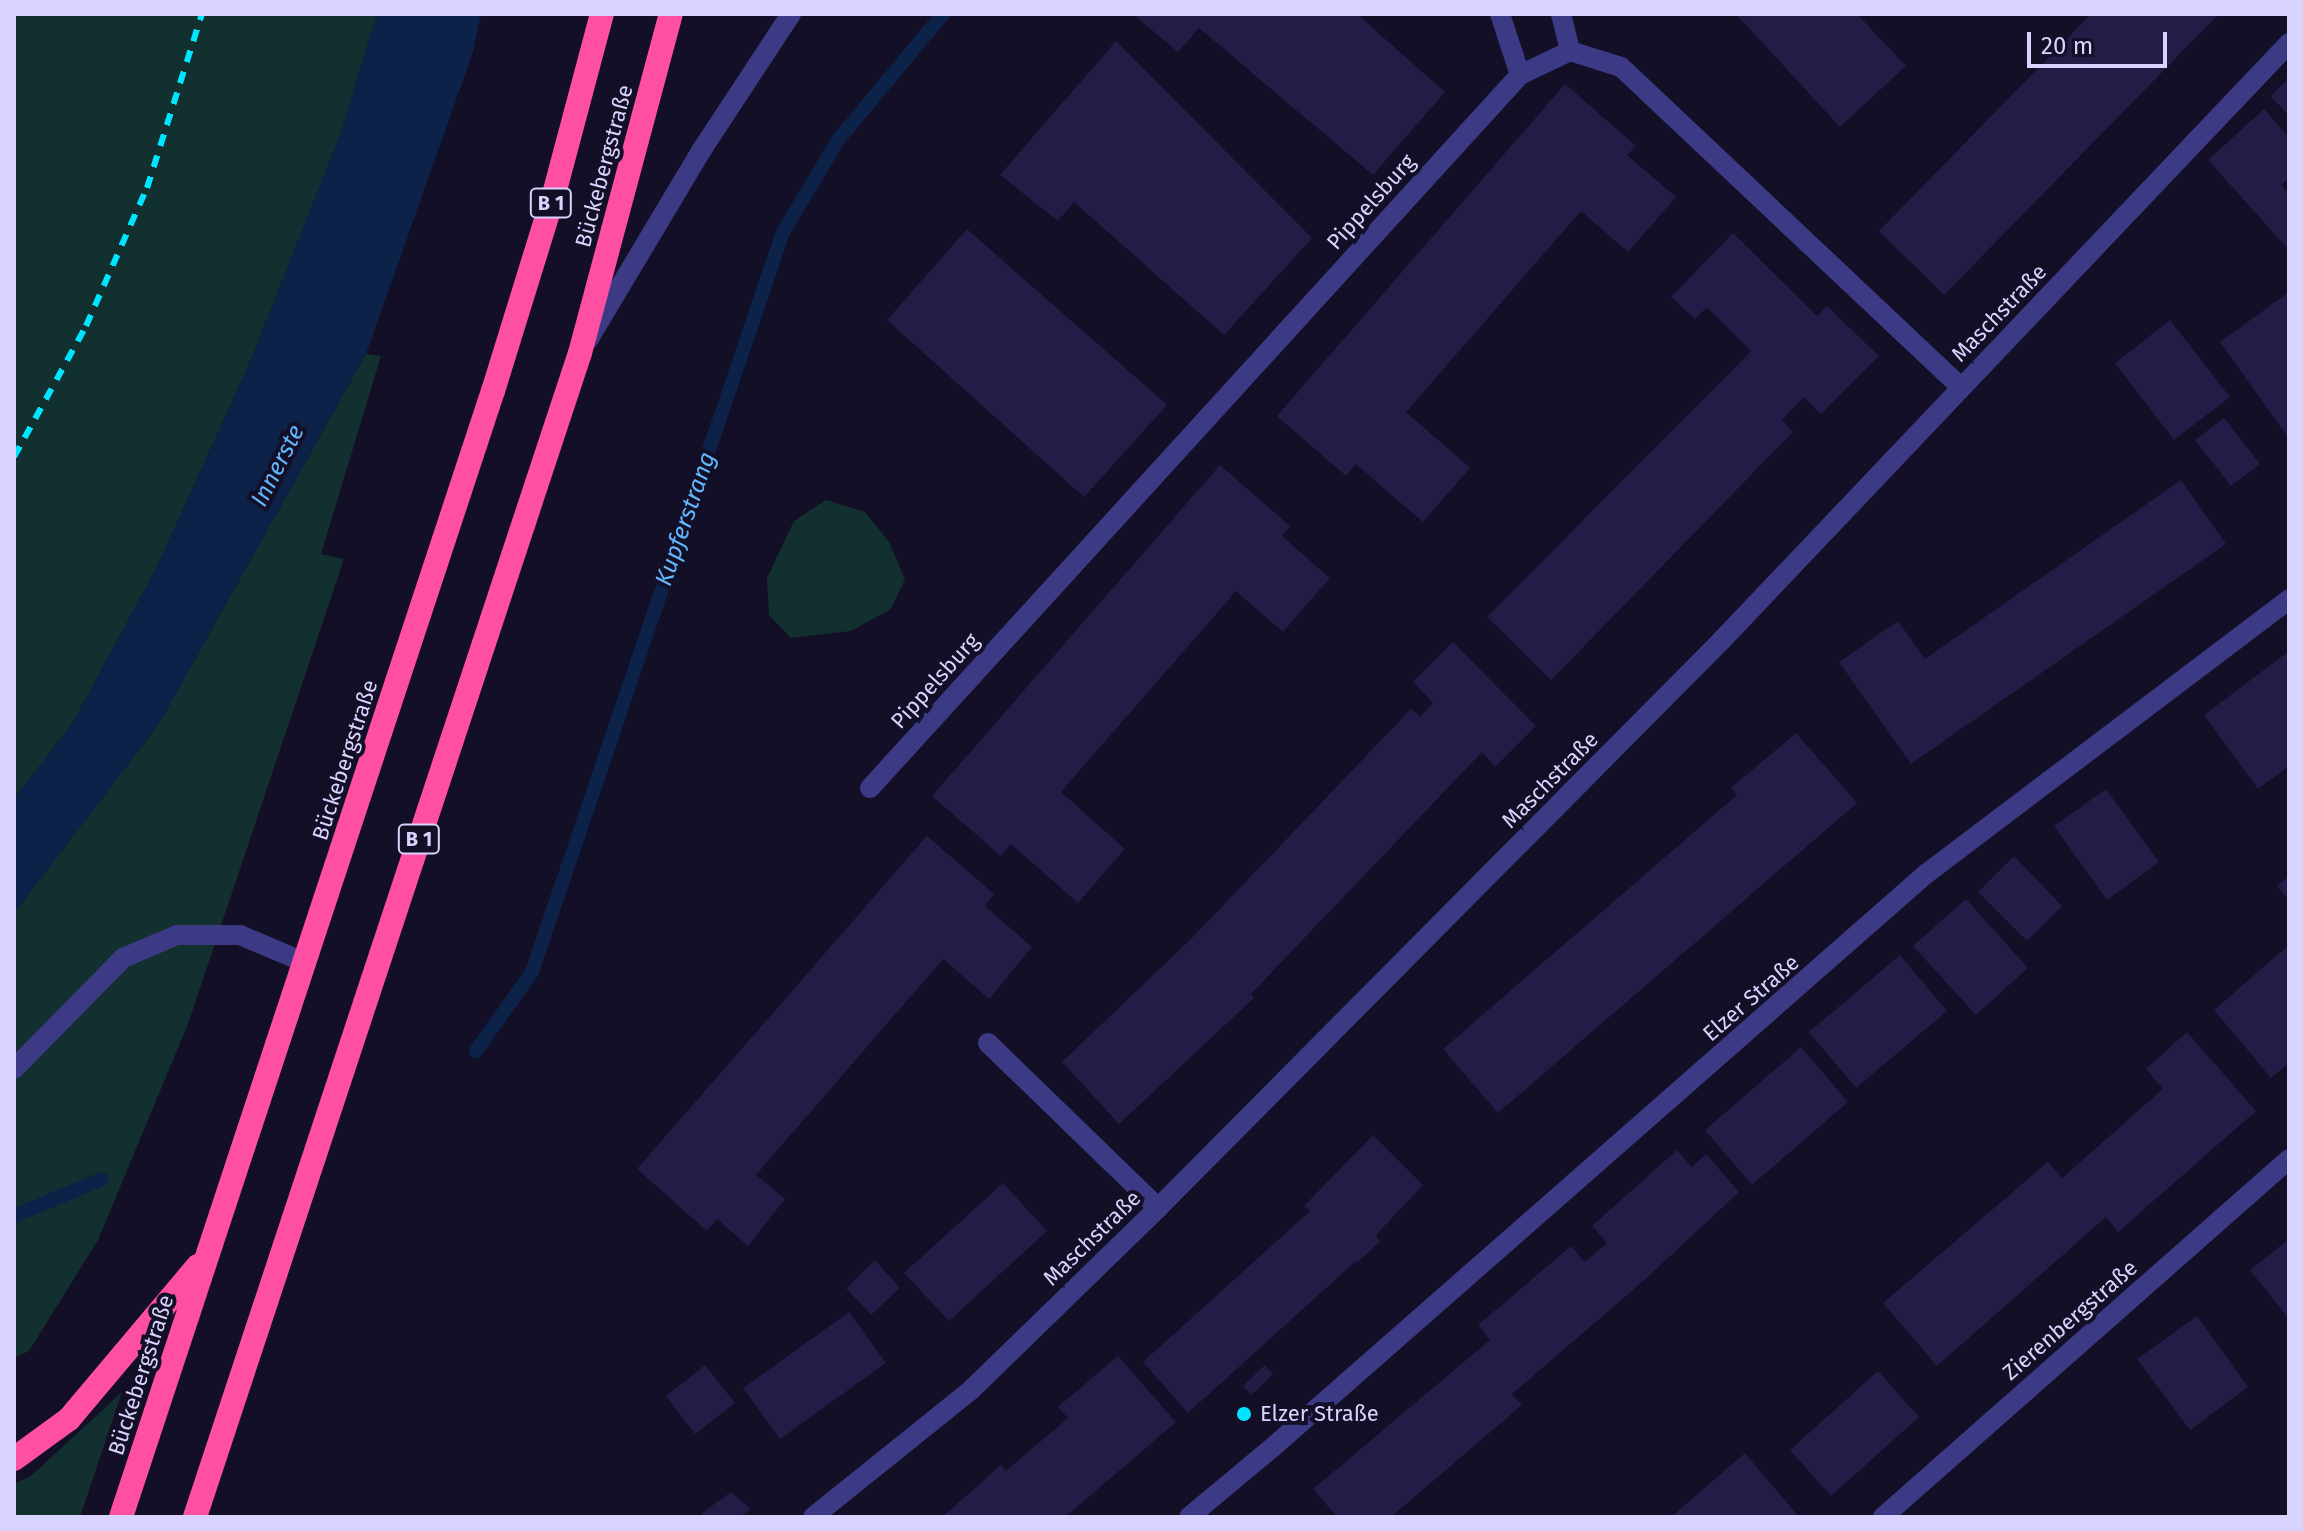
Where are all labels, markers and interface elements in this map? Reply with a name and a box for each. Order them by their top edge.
scale bar [2031,16,2171,66]
text: 20 m [2041,32,2093,60]
street label: Bückebergstraße [570,82,638,250]
street label: Pippelsburg [1321,149,1421,255]
road number: B 1 [529,187,573,219]
street label: Maschstraße [1946,259,2052,367]
water label: Innerste [245,420,311,512]
water label: Kupferstrang [650,448,722,590]
street label: Pippelsburg [885,628,985,734]
street label: Bückebergstraße [307,676,383,844]
street label: Maschstraße [1496,726,1604,834]
road number: B 1 [397,823,441,855]
street label: Elzer Straße [1698,949,1804,1047]
street label: Maschstraße [1038,1185,1146,1291]
street label: Zierenbergstraße [1997,1254,2143,1386]
street label: Bückebergstraße [103,1291,179,1459]
place label: Elzer Straße [1260,1401,1379,1427]
marker: Elzer Straße [1235,1405,1253,1423]

